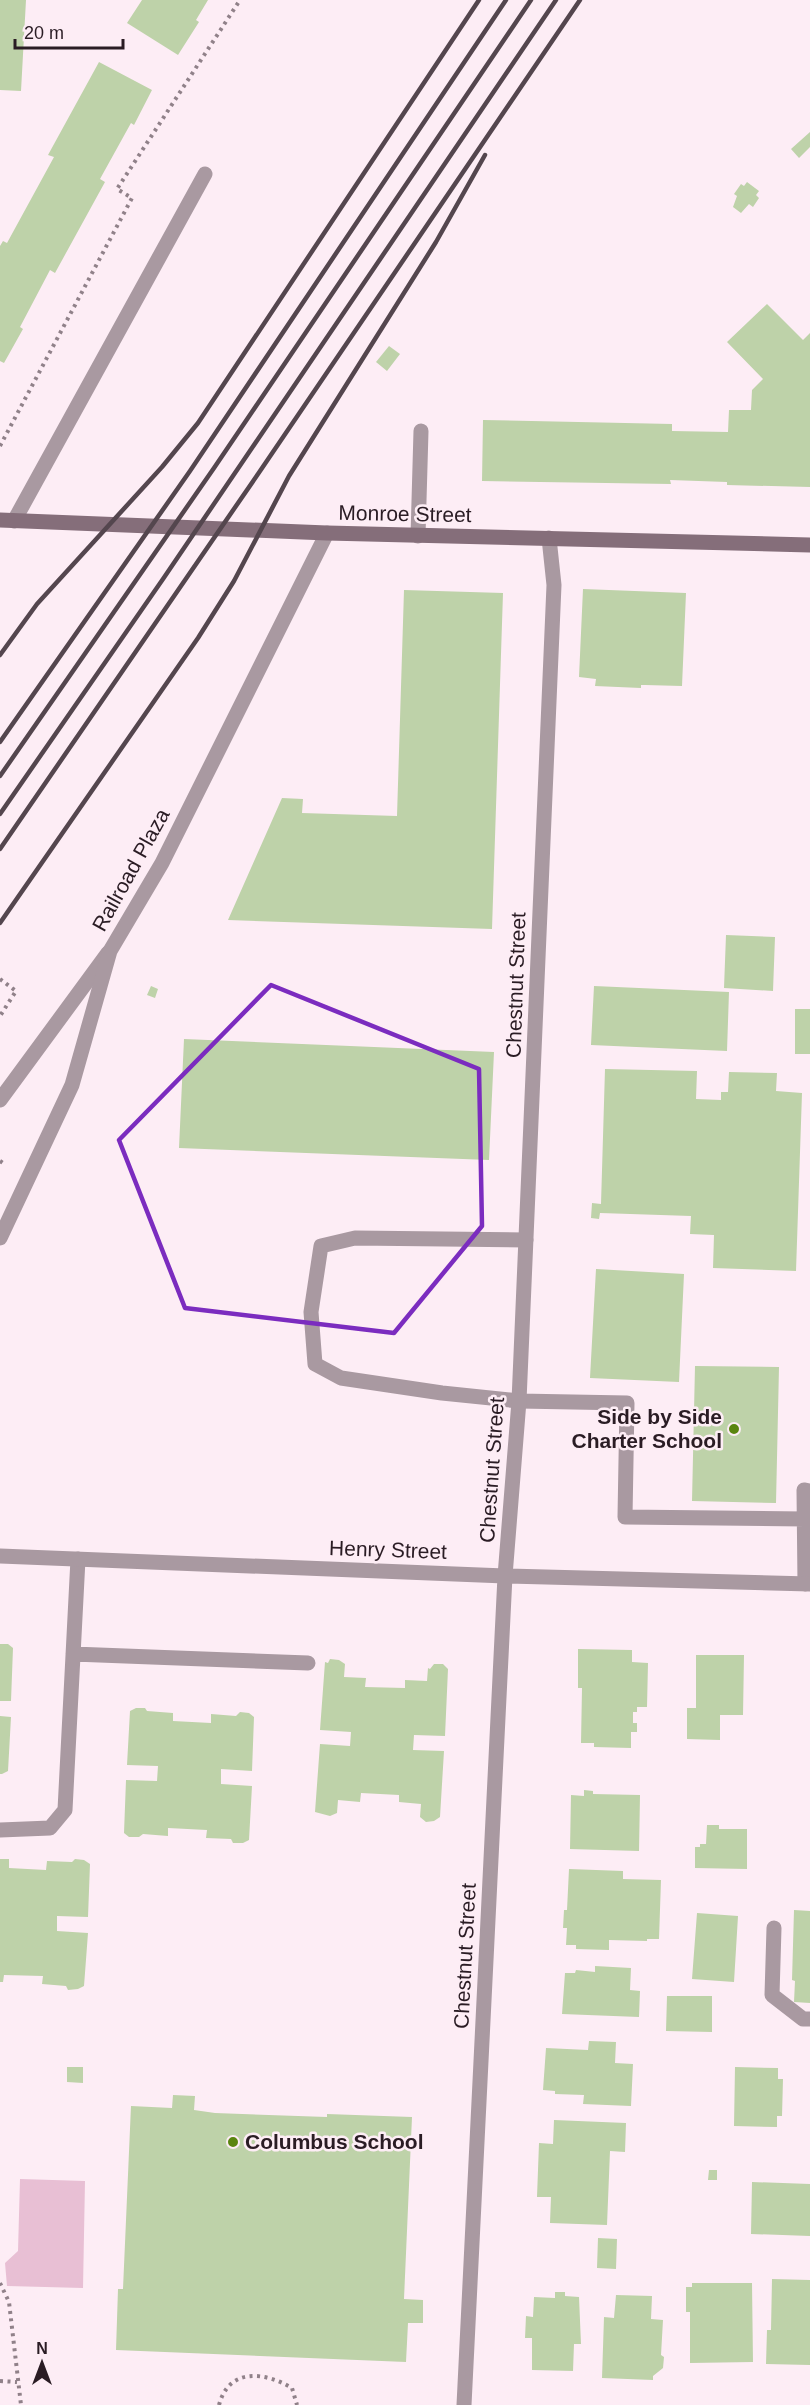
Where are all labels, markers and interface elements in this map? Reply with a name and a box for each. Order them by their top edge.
scale bar [15,12,123,50]
text: 20 m [24,23,64,43]
street label: Monroe Street [338,501,472,526]
street label: Railroad Plaza [87,804,174,935]
street label: Chestnut Street [501,912,530,1058]
street label: Chestnut Street [475,1396,508,1544]
place label: Side by Side Charter School [571,1405,722,1452]
marker: Side by Side Charter School [727,1422,741,1436]
street label: Henry Street [329,1536,447,1563]
street label: Chestnut Street [449,1882,480,2029]
place label: Columbus School [245,2130,424,2153]
marker: Columbus School [226,2135,240,2149]
north arrow [12,2333,72,2393]
text: N [36,2340,48,2357]

